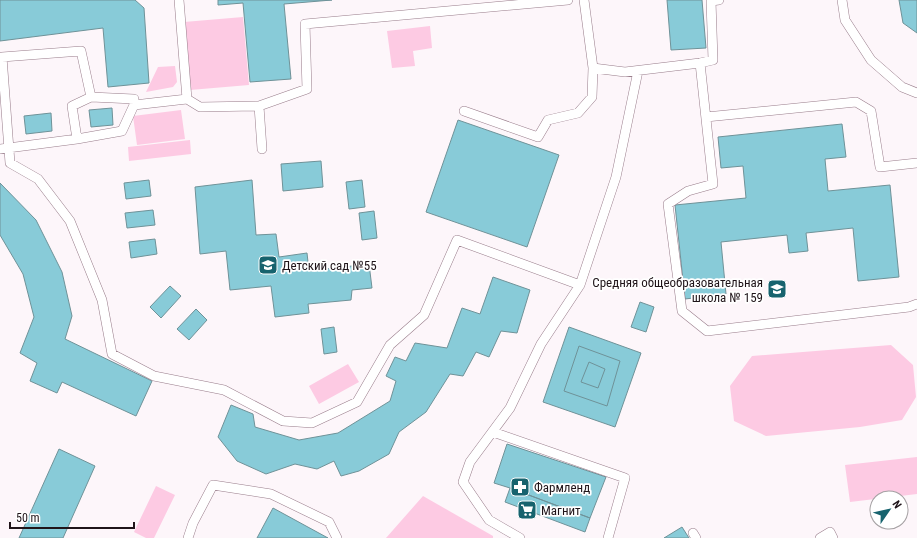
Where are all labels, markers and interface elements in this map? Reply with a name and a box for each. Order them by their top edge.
school or university icon: Детский сад №55 [257,254,279,276]
place label: Детский сад №55 [282,258,377,273]
place label: Средняя общеобразовательная школа № 159 [592,275,763,305]
school or university icon: Средняя общеобразовательная школа № 159 [766,278,788,300]
pharmacy icon: Фармленд [509,476,531,498]
place label: Фармленд [534,480,590,495]
north arrow [869,490,909,530]
text: N [890,498,904,511]
supermarket icon: Магнит [516,499,538,521]
place label: Магнит [541,503,581,518]
scale bar [10,504,134,530]
text: 50 m [16,511,40,525]

